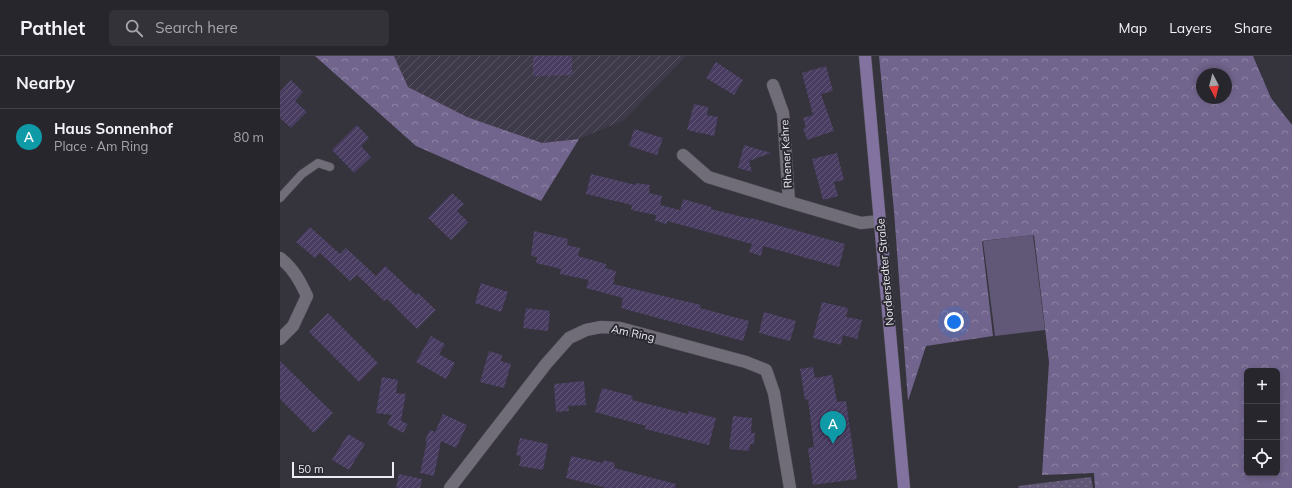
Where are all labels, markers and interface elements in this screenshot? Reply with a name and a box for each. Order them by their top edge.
search box [109,10,389,46]
text: Pathlet [20,16,85,40]
icon: search [123,17,145,39]
text: Search here [155,18,238,37]
text: Map [1118,19,1147,37]
text: Layers [1169,19,1212,37]
text: Share [1234,19,1272,37]
north arrow [1196,68,1232,104]
text: Nearby [16,72,75,93]
text: Haus Sonnenhof [54,119,173,138]
street label: Rhener Kehre [777,119,795,189]
text: A [24,129,34,145]
text: 80 m [234,129,264,145]
text: Place · Am Ring [54,138,148,154]
street label: Norderstedter Straße [873,218,897,326]
your location [944,312,964,332]
street label: Am Ring [610,322,656,344]
map controls [1244,368,1280,476]
button: + [1244,368,1280,404]
button: − [1244,404,1280,440]
pin: A [820,411,846,444]
button: locate [1244,440,1280,476]
scale bar [292,460,394,479]
text: 50 m [298,462,324,476]

